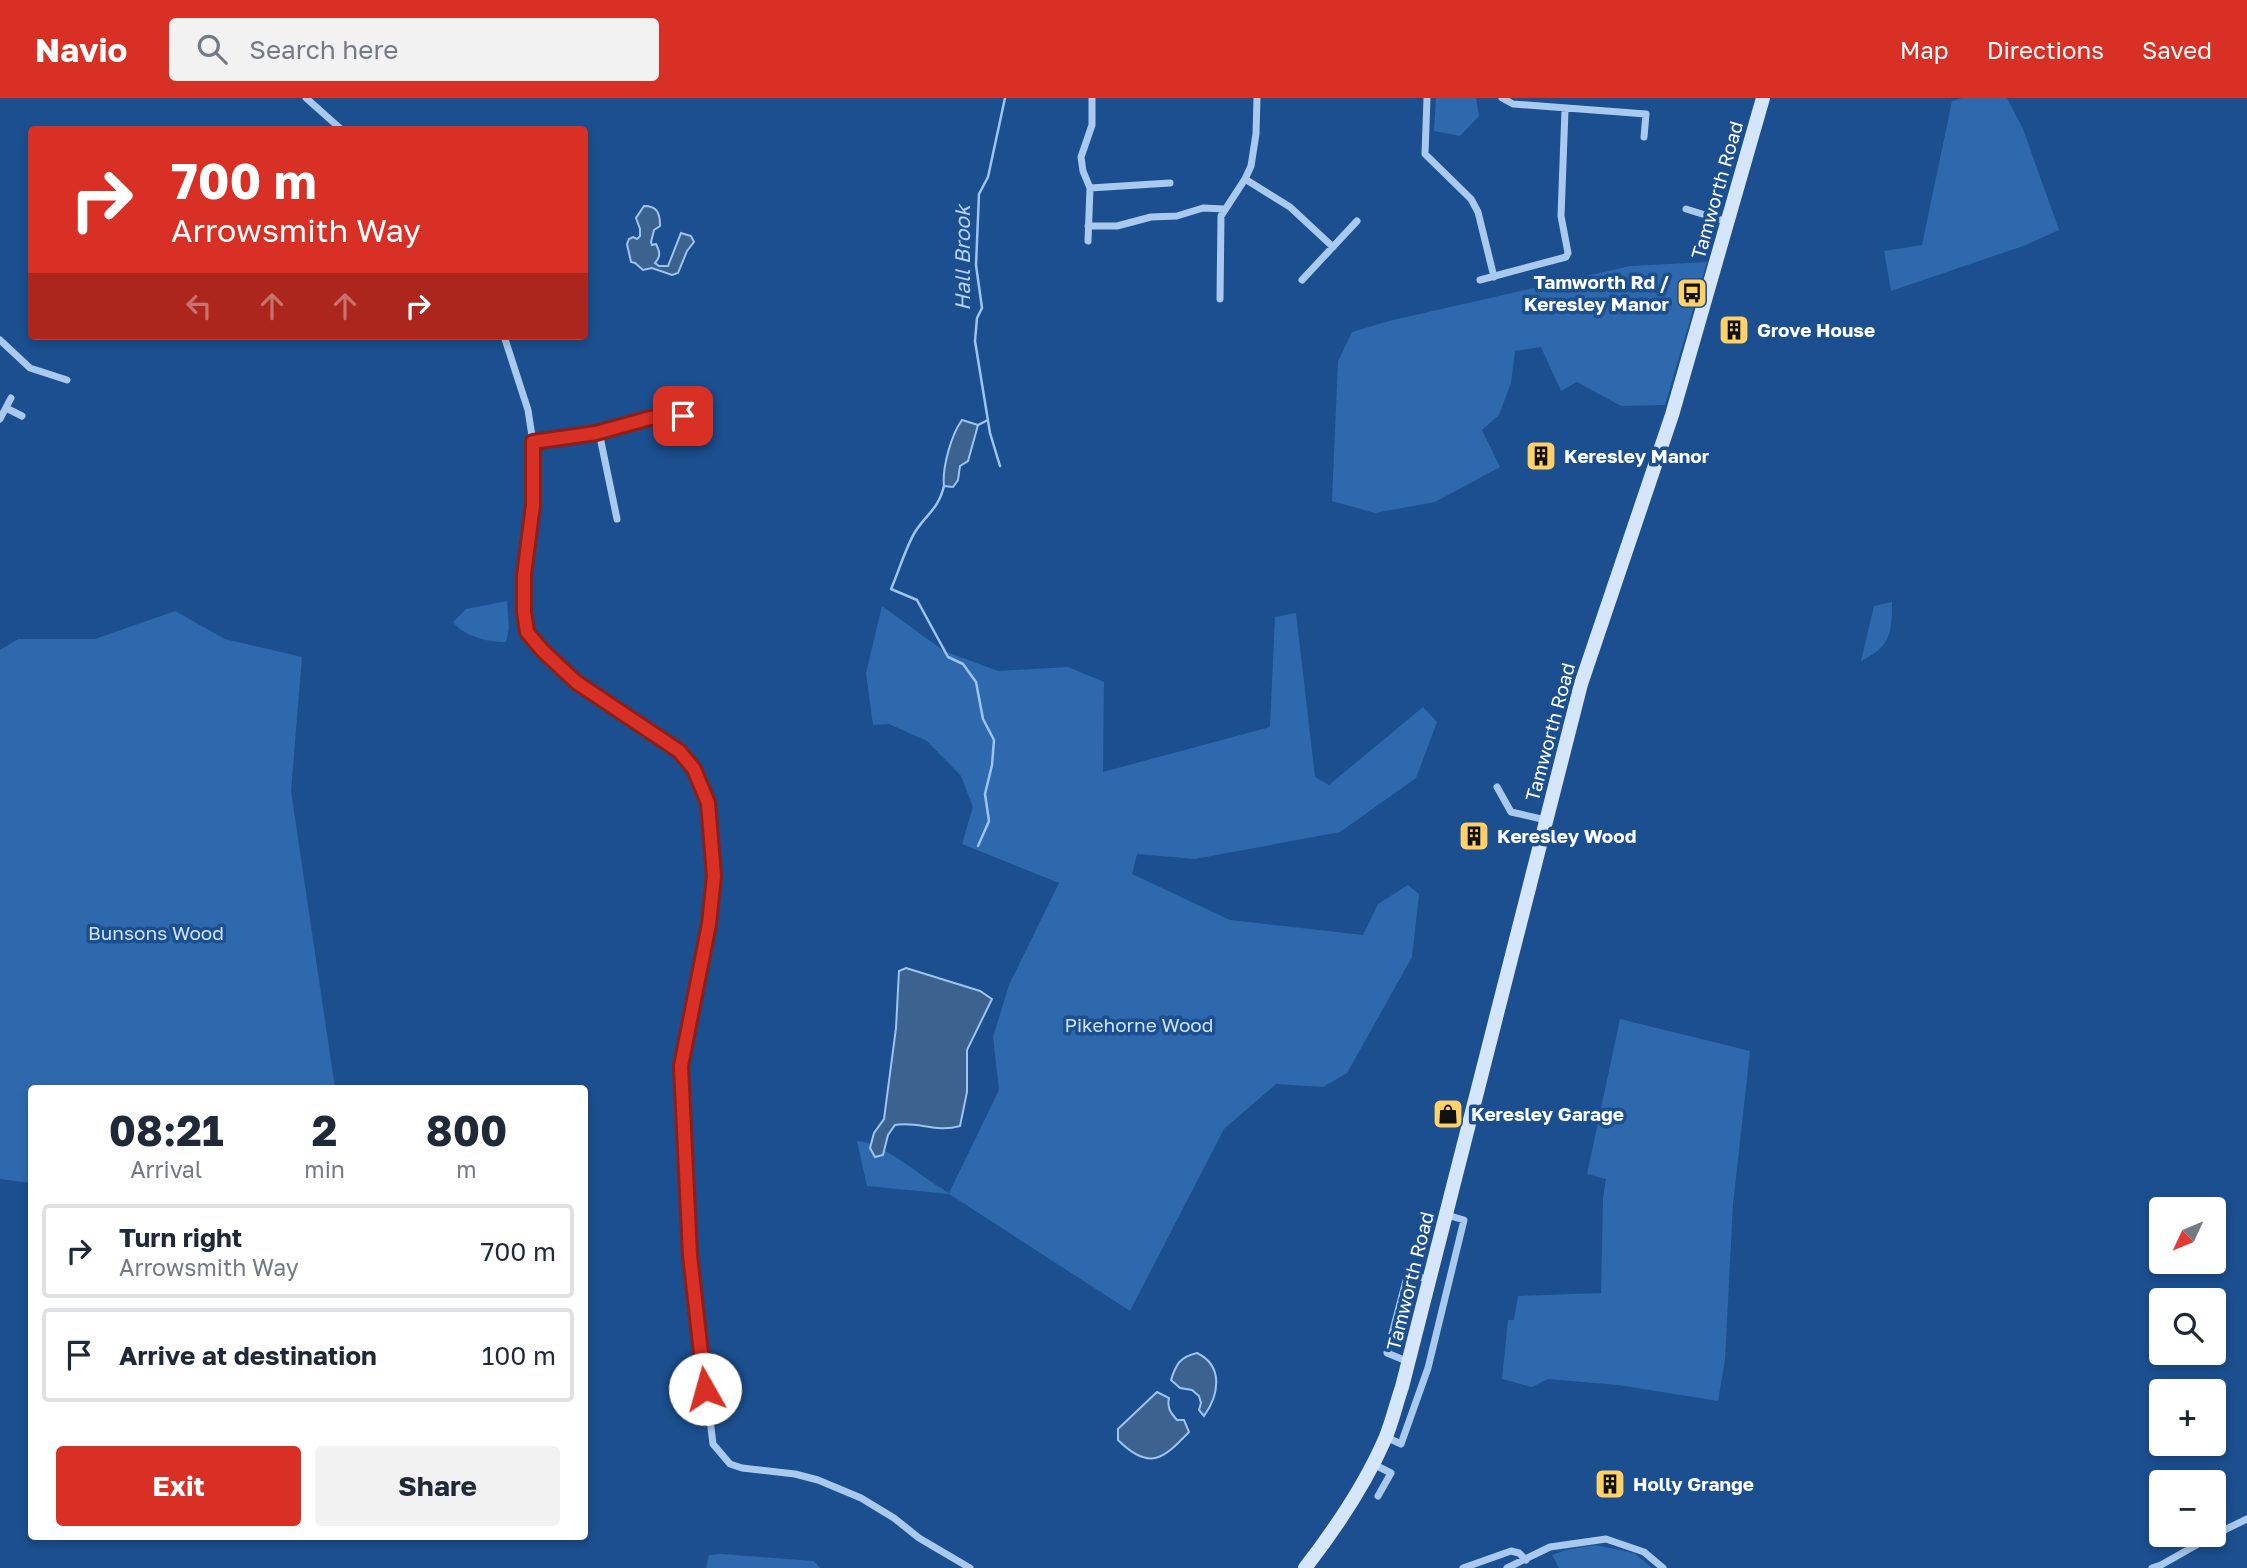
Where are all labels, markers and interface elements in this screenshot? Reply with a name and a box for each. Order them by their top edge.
search box [169,18,659,81]
text: Navio [35,30,127,69]
icon: search [193,30,231,68]
text: Search here [249,34,398,65]
text: Map [1900,35,1949,64]
text: Directions [1987,35,2104,64]
text: Saved [2142,35,2212,64]
street label: Tamworth Road [1686,118,1747,261]
text: 700 m [171,151,317,210]
icon: right [56,154,147,245]
water label: Hall Brook [949,203,975,311]
text: Arrowsmith Way [171,211,421,249]
place label: Tamworth Rd / Keresley Manor [1524,270,1670,315]
bus stop icon: Tamworth Rd / Keresley Manor [1675,276,1709,310]
icon: left [180,287,218,325]
icon: ahead [253,287,291,325]
icon: ahead [326,287,364,325]
icon: right [399,287,437,325]
building icon: Grove House [1717,313,1751,347]
place label: Grove House [1757,318,1875,341]
pin [653,386,713,446]
icon: arrive [664,397,702,435]
building icon: Keresley Manor [1524,439,1558,473]
place label: Keresley Manor [1564,444,1710,467]
street label: Tamworth Road [1520,660,1579,804]
building icon: Keresley Wood [1457,819,1491,853]
place label: Keresley Wood [1497,824,1636,847]
park label: Bunsons Wood [88,921,224,944]
park label: Pikehorne Wood [1065,1013,1213,1036]
shop icon: Keresley Garage [1431,1097,1465,1131]
place label: Keresley Garage [1471,1102,1624,1125]
text: 08:21 [109,1105,224,1155]
text: 2 [312,1105,337,1155]
text: 800 [426,1105,507,1155]
text: Arrival [130,1155,202,1183]
text: min [304,1155,345,1183]
text: m [456,1155,477,1183]
north arrow [2149,1197,2226,1274]
map controls [2149,1197,2226,1547]
street label: Tamworth Road [1381,1209,1438,1353]
text: Turn right [119,1222,242,1253]
icon: right [60,1232,98,1270]
text: 700 m [480,1236,556,1267]
text: Arrowsmith Way [119,1253,299,1281]
button: search [2149,1288,2226,1365]
icon: arrive [60,1336,98,1374]
text: Arrive at destination [119,1340,377,1371]
text: 100 m [482,1340,556,1371]
position arrow [668,1352,742,1426]
button: + [2149,1379,2226,1456]
button: Exit [56,1446,301,1526]
button: Share [315,1446,560,1526]
building icon: Holly Grange [1593,1467,1627,1501]
button: − [2149,1470,2226,1547]
place label: Holly Grange [1633,1472,1754,1495]

